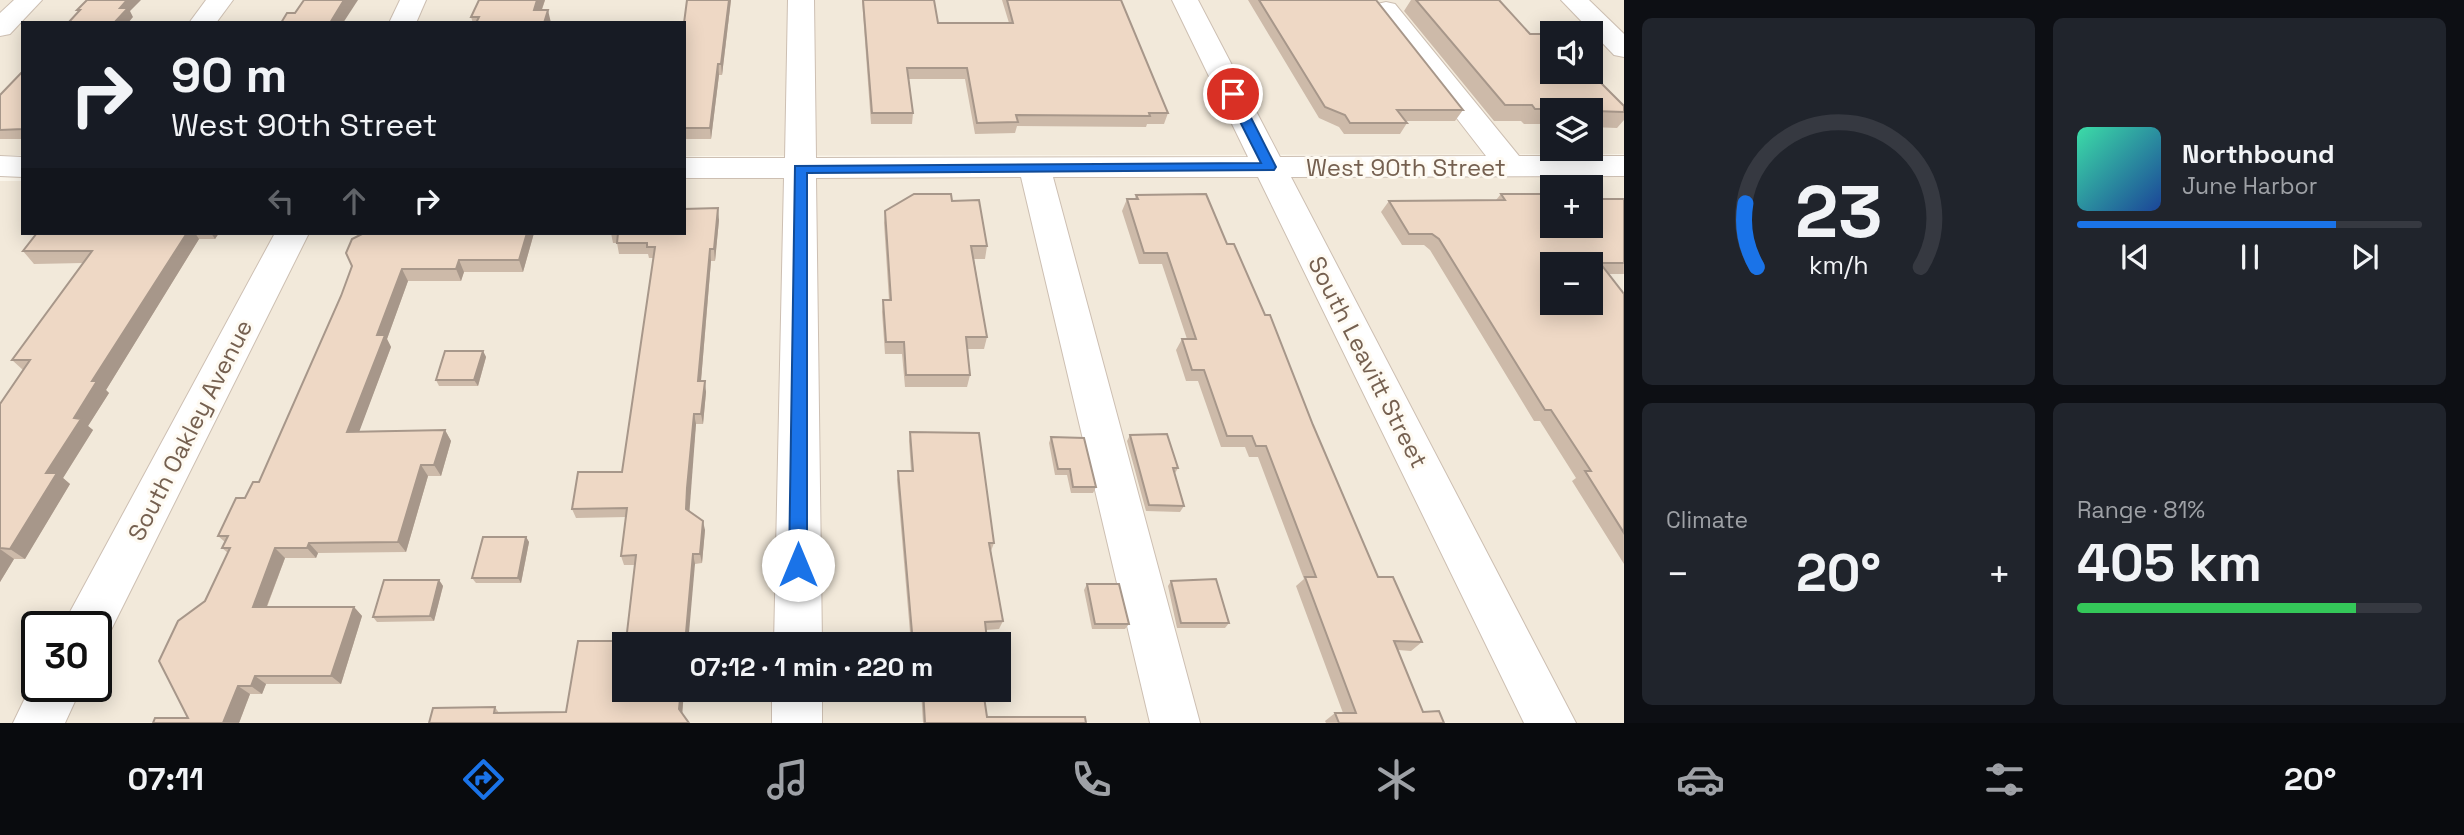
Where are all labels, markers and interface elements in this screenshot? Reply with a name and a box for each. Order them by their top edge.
map controls [1540,21,1603,315]
button: sound [1540,21,1603,84]
text: 90 m [171,44,287,106]
icon: right [56,49,147,140]
pin [1203,64,1263,124]
icon: arrive [1214,75,1252,113]
button: layers [1540,98,1603,161]
text: West 90th Street [171,105,437,145]
text: Northbound [2182,137,2335,171]
street label: West 90th Street [1306,152,1506,183]
text: 23 [1795,166,1882,259]
text: June Harbor [2182,171,2317,201]
button: + [1540,175,1603,238]
icon: left [262,182,300,220]
icon: ahead [335,182,373,220]
icon: right [408,182,446,220]
icon: previous [2116,238,2154,276]
icon: pause [2231,238,2269,276]
icon: next [2346,238,2384,276]
text: km/h [1809,249,1868,281]
street label: South Leavitt Street [1301,251,1435,473]
button: − [1540,252,1603,315]
street label: South Oakley Avenue [121,314,259,546]
text: Range · 81% [2077,495,2205,525]
text: Climate [1666,505,1748,535]
position arrow [761,528,835,602]
text: 405 km [2077,530,2262,596]
text: 20° [1796,540,1881,606]
text: − [1666,550,1690,598]
text: + [1987,550,2011,598]
speed limit sign: 30 [21,611,112,702]
text: 07:12 · 1 min · 220 m [690,650,933,684]
icon: directions [459,755,508,804]
icon: music [763,755,812,804]
icon: phone [1067,755,1116,804]
icon: climate [1372,755,1421,804]
icon: car [1676,755,1725,804]
icon: filters [1980,755,2029,804]
text: 07:11 [128,759,204,799]
text: 20° [2284,759,2336,799]

